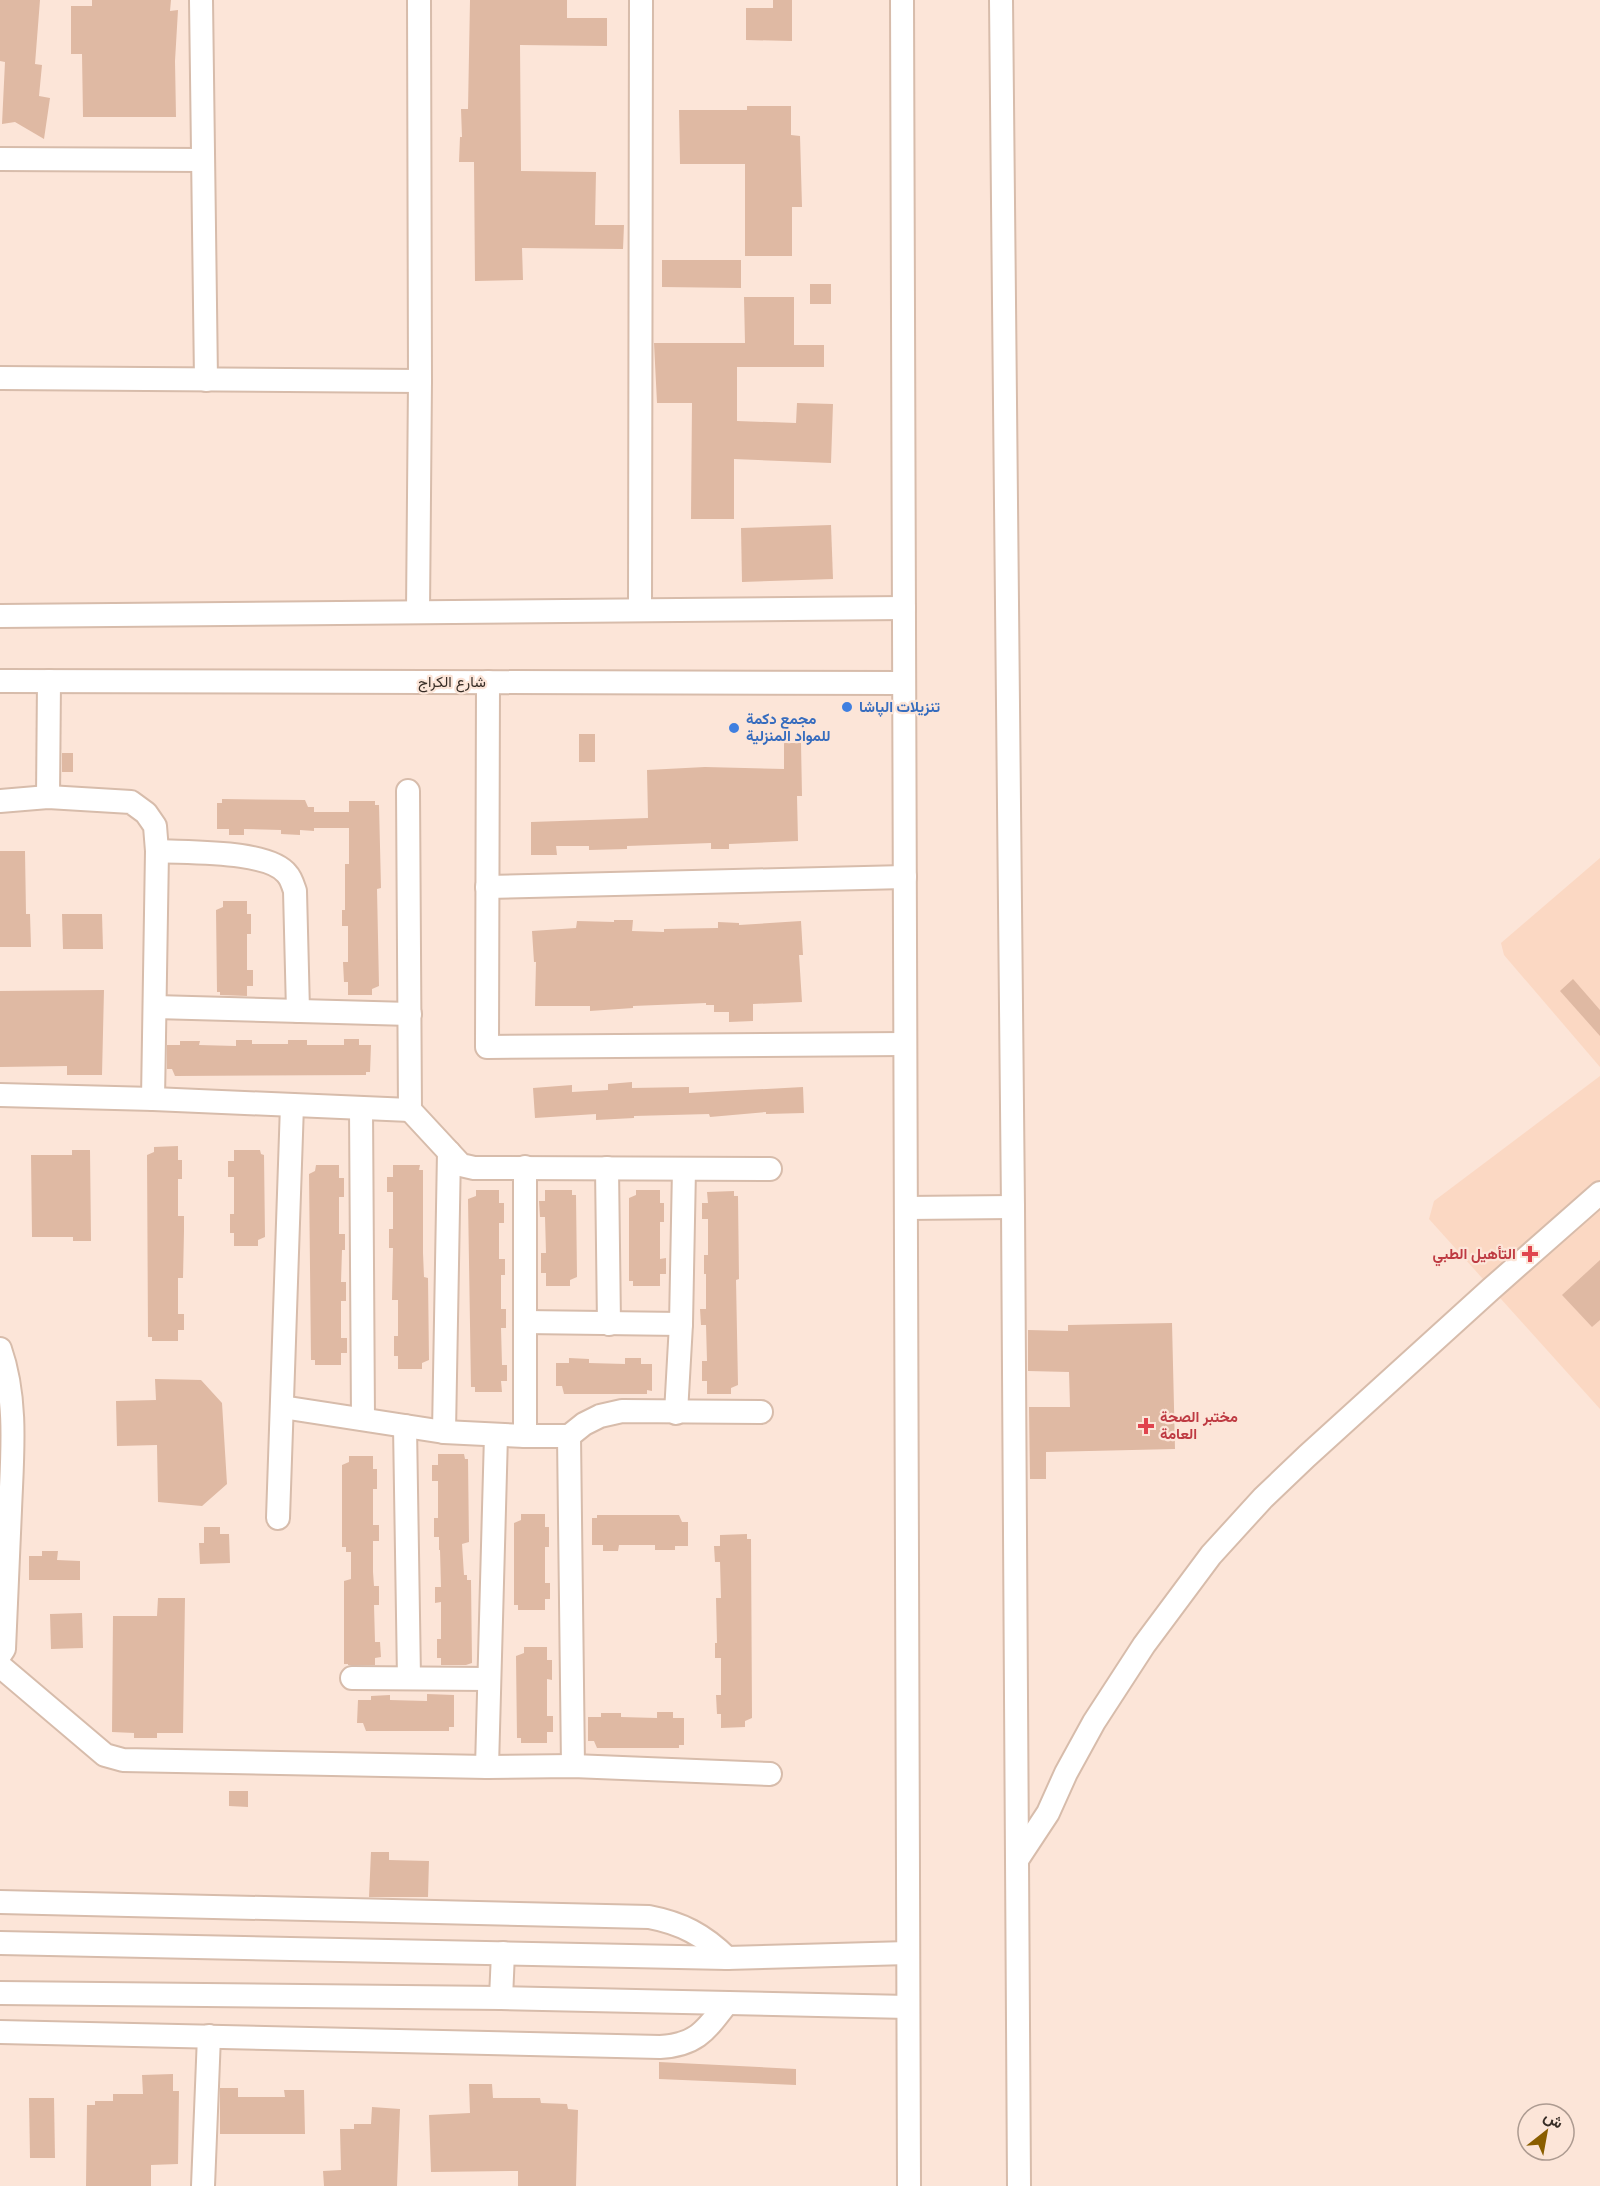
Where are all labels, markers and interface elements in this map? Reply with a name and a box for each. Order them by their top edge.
street label: شارع الكراج [418,673,486,693]
place label: تنزيلات الپاشا [859,698,940,717]
marker: تنزيلات الپاشا [840,700,854,714]
place label: مجمع دكمة للمواد المنزلية [746,710,831,745]
marker: مجمع دكمة للمواد المنزلية [727,721,741,735]
place label: التأهيل الطبي [1432,1245,1516,1267]
marker: التأهيل الطبي [1521,1245,1539,1263]
place label: مختبر الصحة العامة [1160,1408,1238,1443]
marker: مختبر الصحة العامة [1137,1417,1155,1435]
north arrow [1516,2102,1576,2162]
text: ش [1540,2106,1567,2133]

